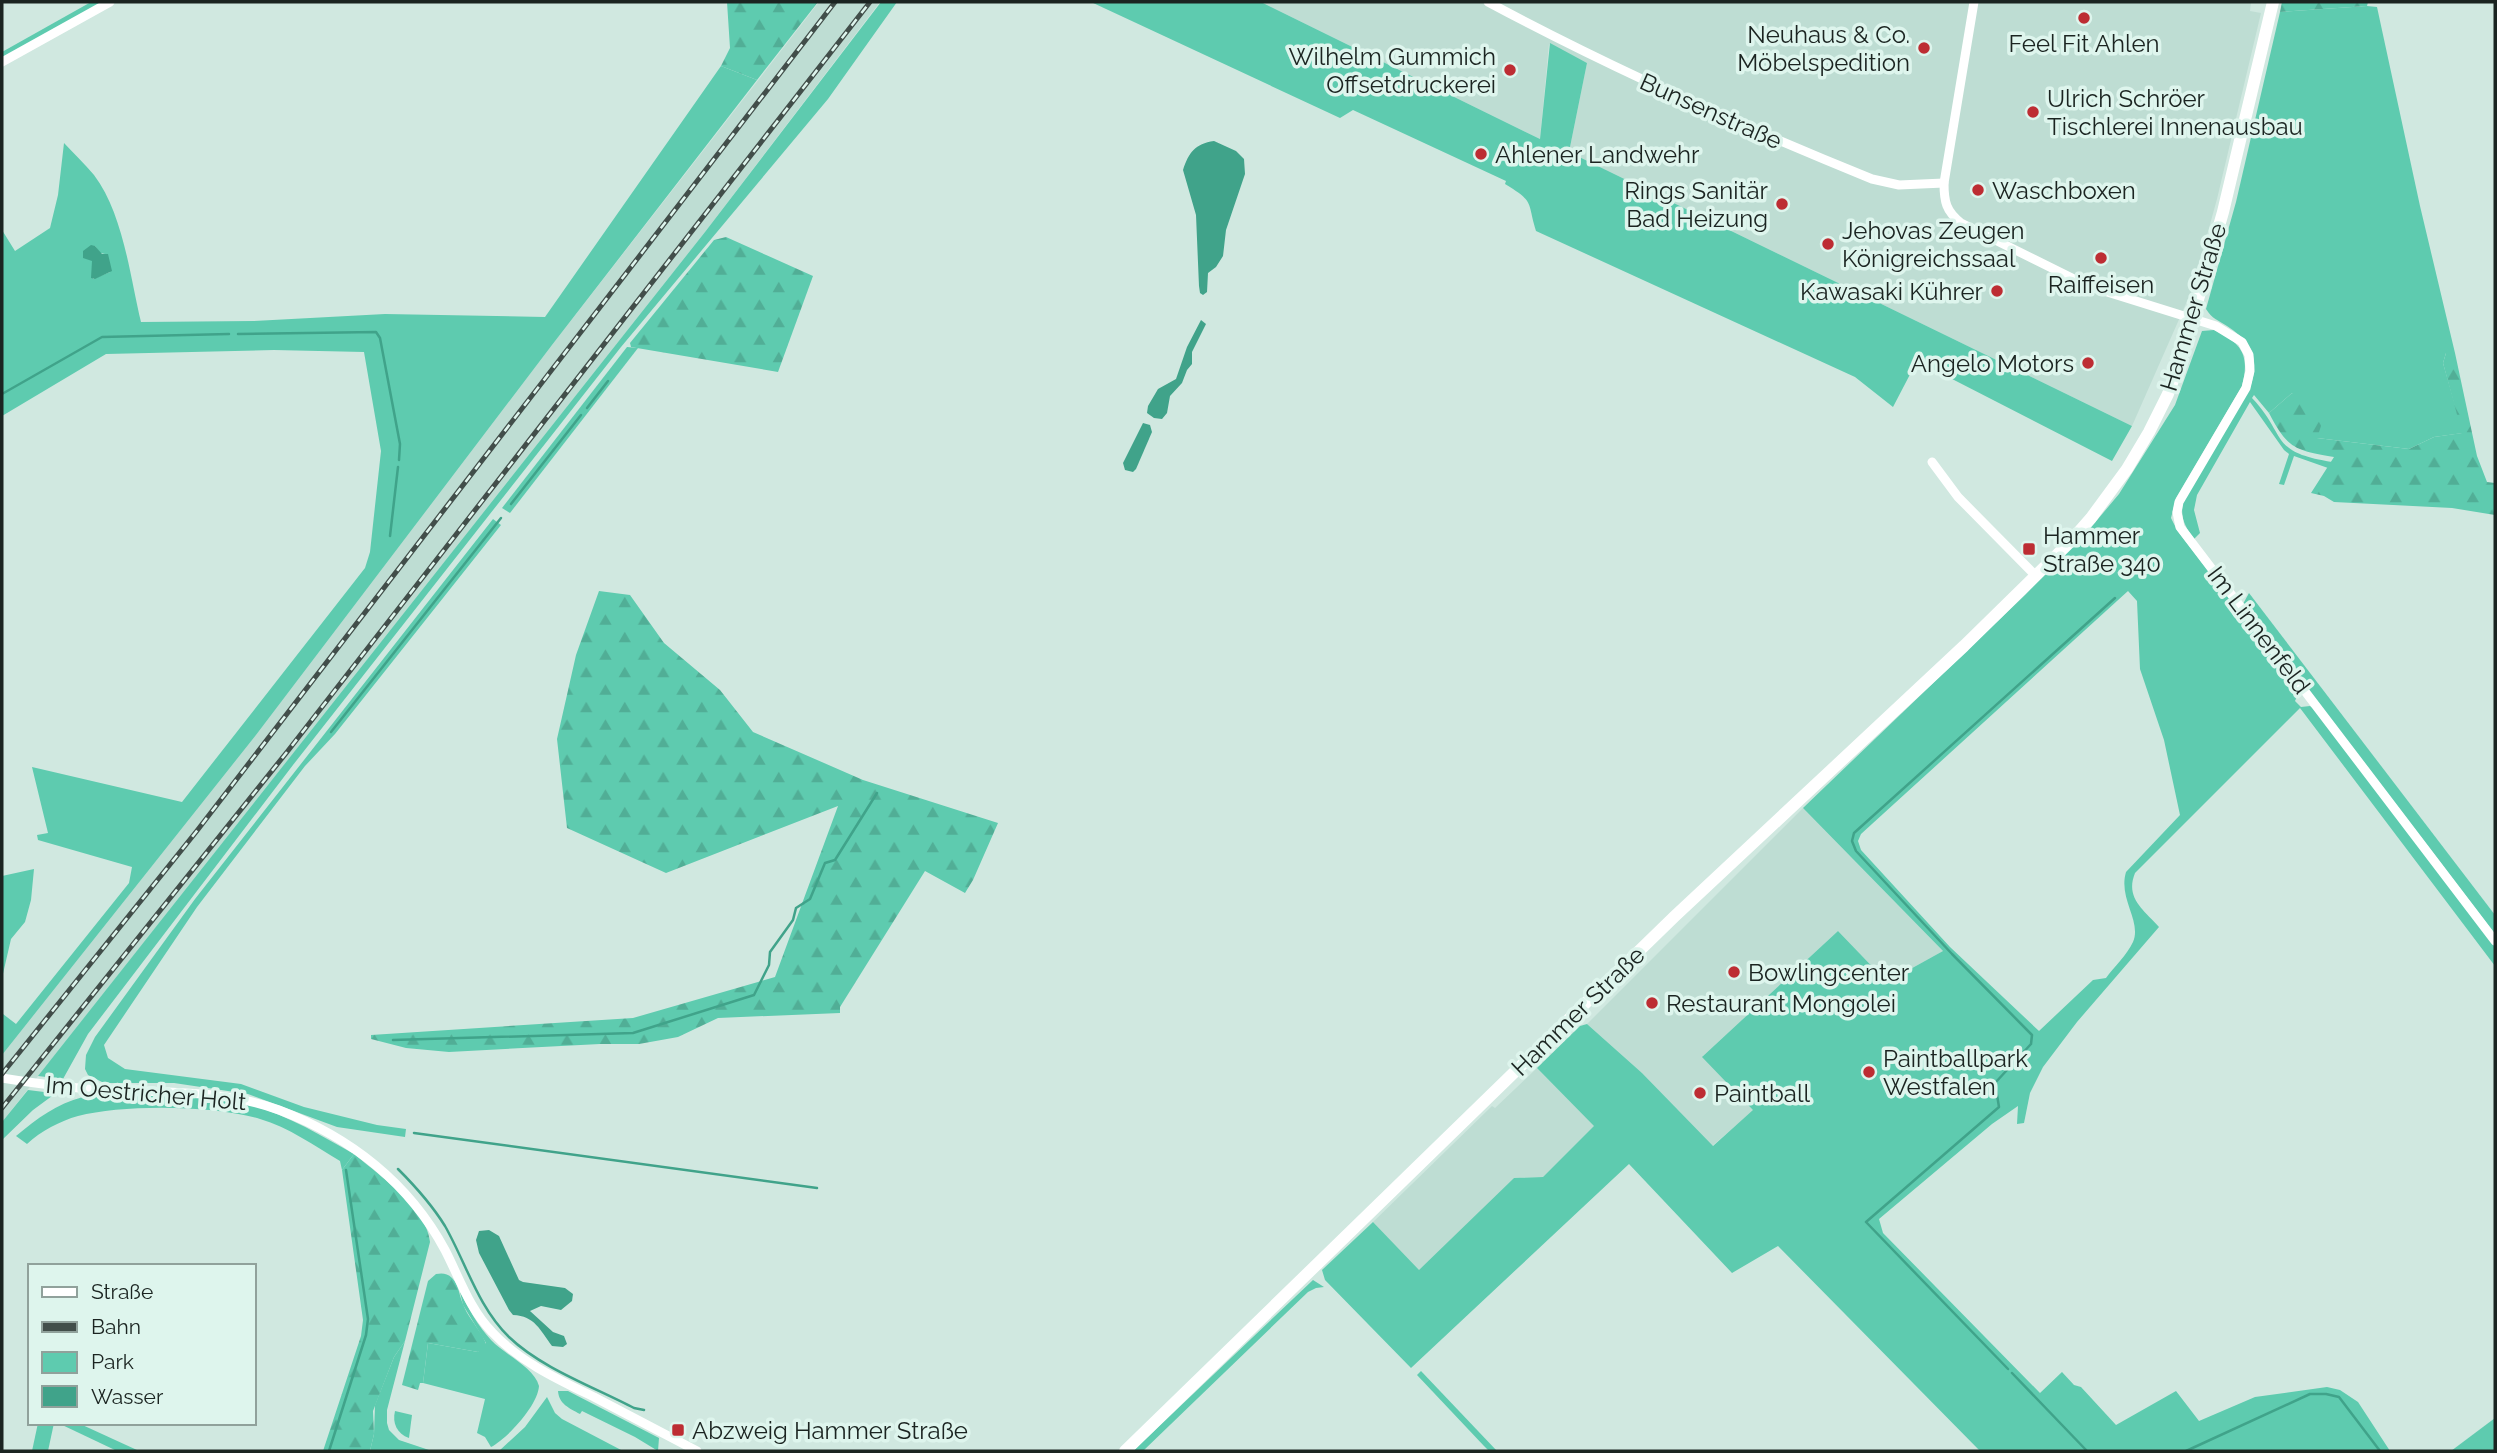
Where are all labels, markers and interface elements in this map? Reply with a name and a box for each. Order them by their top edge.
marker: Feel Fit Ahlen [2076,10,2092,26]
place label: Neuhaus & Co. Möbelspedition [1737,20,1910,77]
place label: Feel Fit Ahlen [2008,29,2160,58]
marker: Neuhaus & Co. Möbelspedition [1916,40,1932,56]
place label: Wilhelm Gummich Offsetdruckerei [1288,42,1496,99]
marker: Wilhelm Gummich Offsetdruckerei [1502,62,1518,78]
street label: Bunsenstraße [1636,67,1786,155]
place label: Ulrich Schröer Tischlerei Innenausbau [2047,84,2303,141]
marker: Ulrich Schröer Tischlerei Innenausbau [2025,104,2041,120]
place label: Ahlener Landwehr [1495,140,1700,169]
marker: Ahlener Landwehr [1473,146,1489,162]
place label: Rings Sanitär Bad Heizung [1624,176,1769,233]
place label: Waschboxen [1992,176,2136,205]
marker: Waschboxen [1970,182,1986,198]
marker: Rings Sanitär Bad Heizung [1774,196,1790,212]
place label: Jehovas Zeugen Königreichssaal [1842,216,2025,273]
street label: Hammer Straße [2154,220,2232,394]
marker: Jehovas Zeugen Königreichssaal [1820,236,1836,252]
marker: Raiffeisen [2093,250,2109,266]
place label: Raiffeisen [2048,270,2154,299]
place label: Kawasaki Kührer [1800,277,1984,306]
marker: Kawasaki Kührer [1989,283,2005,299]
place label: Angelo Motors [1911,349,2074,378]
marker: Angelo Motors [2080,355,2096,371]
place label: Hammer Straße 340 [2043,521,2161,578]
marker: Hammer Straße 340 [2021,541,2037,557]
street label: Im Linnenfeld [2202,560,2316,700]
street label: Hammer Straße [1505,940,1651,1082]
place label: Bowlingcenter [1748,958,1910,987]
marker: Bowlingcenter [1726,964,1742,980]
place label: Restaurant Mongolei [1666,989,1896,1018]
marker: Restaurant Mongolei [1644,995,1660,1011]
place label: Paintballpark Westfalen [1883,1044,2028,1101]
marker: Paintballpark Westfalen [1861,1064,1877,1080]
street label: Im Oestricher Holt [45,1070,247,1116]
place label: Paintball [1714,1079,1810,1108]
marker: Paintball [1692,1085,1708,1101]
legend [28,1264,256,1425]
text: Straße [91,1279,153,1304]
text: Bahn [91,1314,141,1339]
text: Park [91,1349,134,1374]
text: Wasser [91,1384,164,1409]
place label: Abzweig Hammer Straße [692,1416,968,1445]
marker: Abzweig Hammer Straße [670,1422,686,1438]

